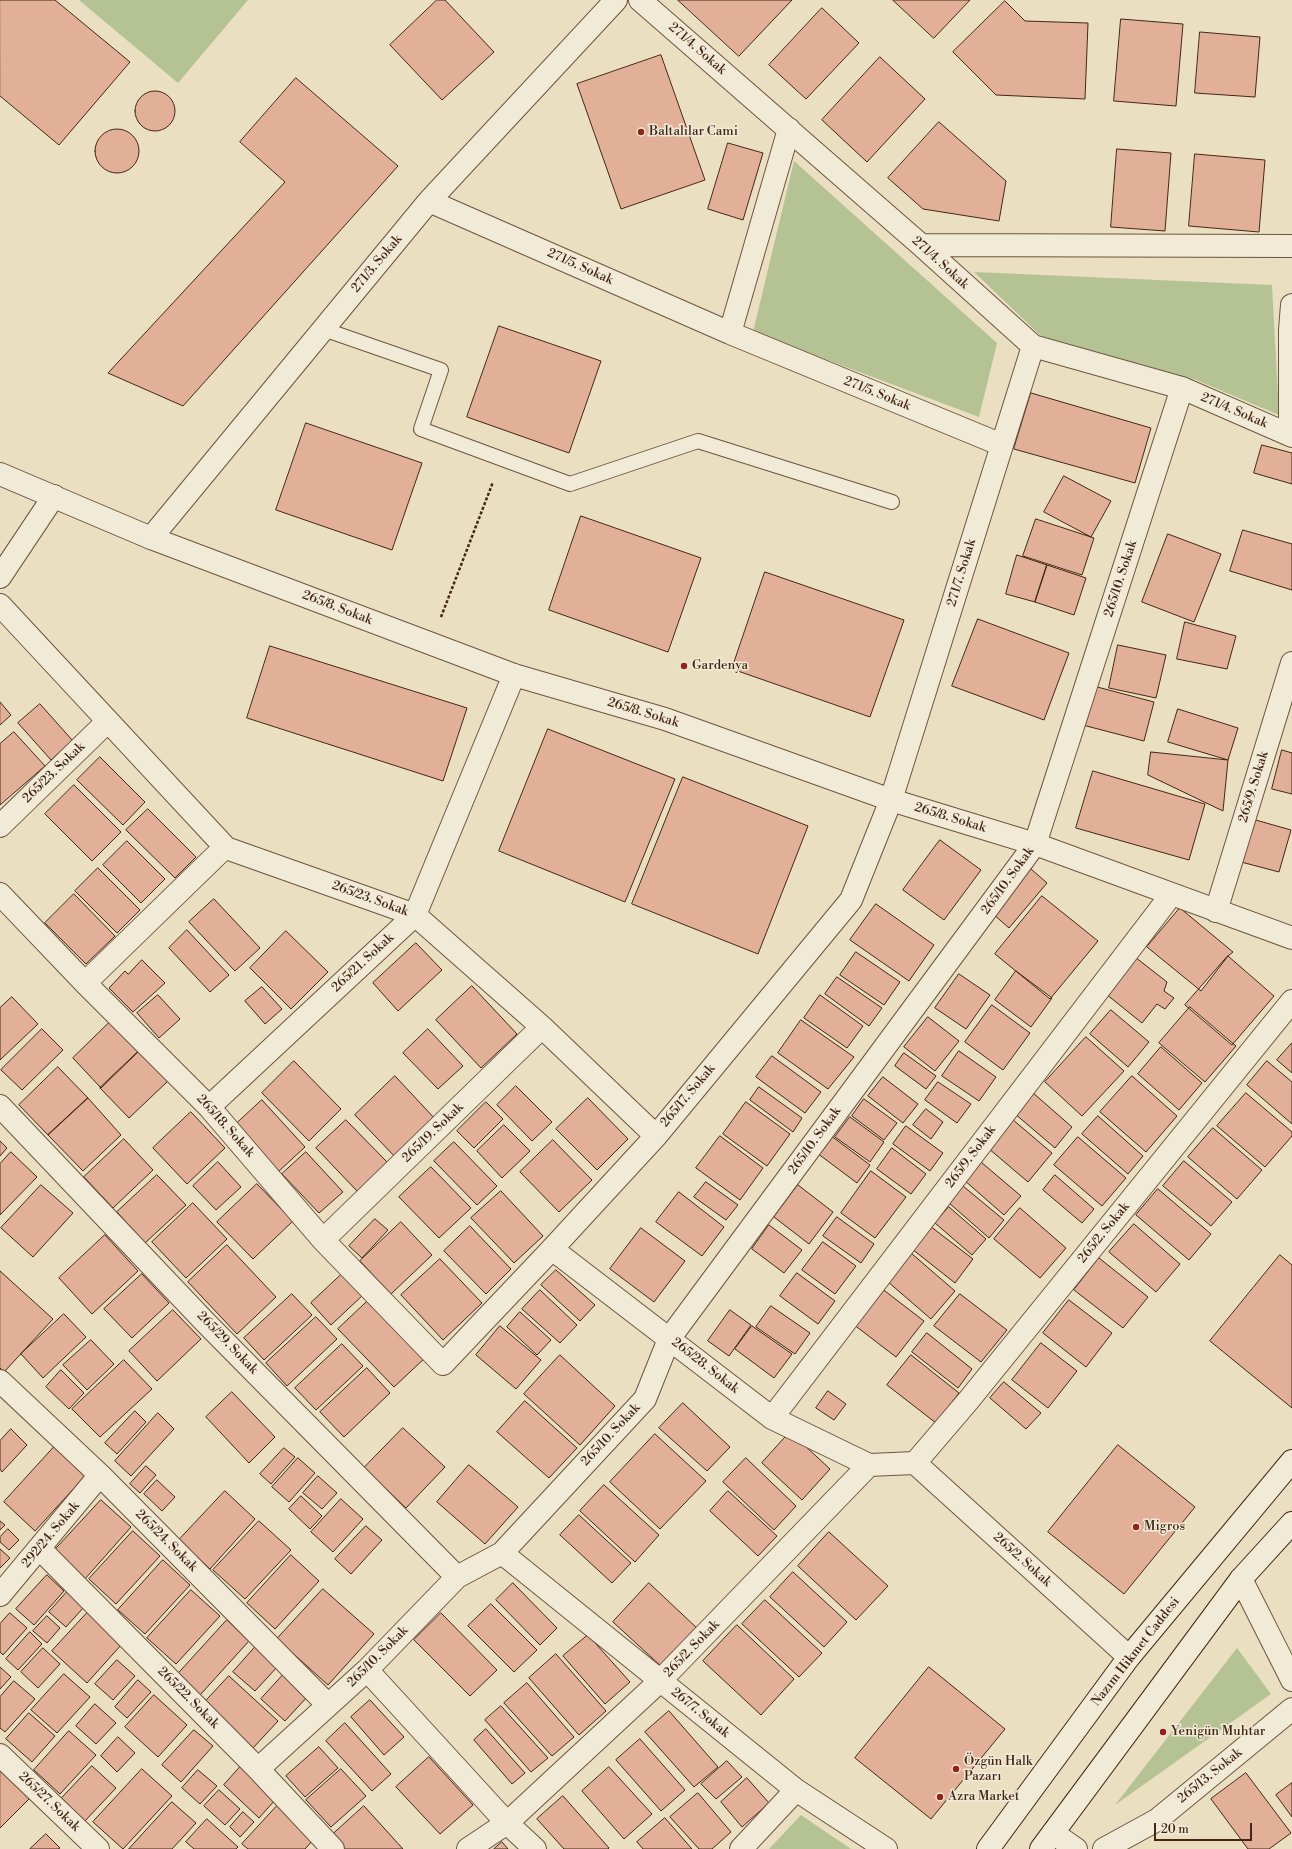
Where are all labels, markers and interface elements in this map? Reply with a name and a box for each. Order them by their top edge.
street label: 271/4. Sokak [665,20,729,78]
place label: Baltalılar Cami [649,124,738,140]
marker: Baltalılar Cami [636,127,646,137]
street label: 271/3. Sokak [348,232,406,296]
street label: 271/4. Sokak [908,233,972,293]
street label: 271/5. Sokak [545,246,615,288]
street label: 271/5. Sokak [841,374,913,414]
street label: 271/4. Sokak [1198,390,1270,432]
street label: 271/7. Sokak [944,537,980,609]
street label: 265/10. Sokak [1101,539,1141,619]
street label: 265/8. Sokak [300,587,374,629]
place label: Gardenya [692,658,748,674]
marker: Gardenya [679,661,689,671]
street label: 265/8. Sokak [605,695,681,731]
street label: 265/23. Sokak [20,739,88,807]
street label: 265/9. Sokak [1236,749,1272,825]
street label: 265/8. Sokak [912,800,988,836]
street label: 265/10. Sokak [978,844,1038,918]
street label: 265/23. Sokak [330,878,410,920]
street label: 265/21. Sokak [329,930,397,996]
street label: 265/17. Sokak [657,1061,719,1131]
street label: 265/18. Sokak [193,1091,257,1161]
street label: 265/19. Sokak [399,1100,467,1166]
street label: 265/10. Sokak [785,1104,845,1178]
street label: 265/9. Sokak [943,1123,999,1191]
street label: 265/2. Sokak [1075,1200,1133,1266]
street label: 265/29. Sokak [193,1308,261,1378]
street label: 265/28. Sokak [668,1335,742,1397]
street label: 265/10. Sokak [578,1401,644,1469]
street label: 292/24. Sokak [19,1499,83,1571]
street label: 265/24. Sokak [132,1507,200,1575]
place label: Migros [1144,1519,1185,1535]
marker: Migros [1131,1522,1141,1532]
street label: 265/2. Sokak [990,1530,1054,1590]
street label: Nazım Hikmet Caddesi [1089,1594,1183,1710]
street label: 265/2. Sokak [661,1617,723,1681]
street label: 265/10. Sokak [344,1623,412,1691]
street label: 265/22. Sokak [154,1664,222,1732]
street label: 267/7. Sokak [668,1685,732,1741]
place label: Yenigün Muhtar [1171,1724,1265,1740]
marker: Yenigün Muhtar [1158,1727,1168,1737]
street label: 265/13. Sokak [1175,1745,1245,1807]
place label: Özgün Halk Pazarı [964,1754,1033,1785]
marker: Özgün Halk Pazarı [951,1764,961,1774]
street label: 265/27. Sokak [15,1769,83,1835]
place label: Azra Market [948,1789,1019,1805]
marker: Azra Market [935,1792,945,1802]
scale bar [1156,1815,1254,1841]
text: 20 m [1161,1822,1189,1837]

